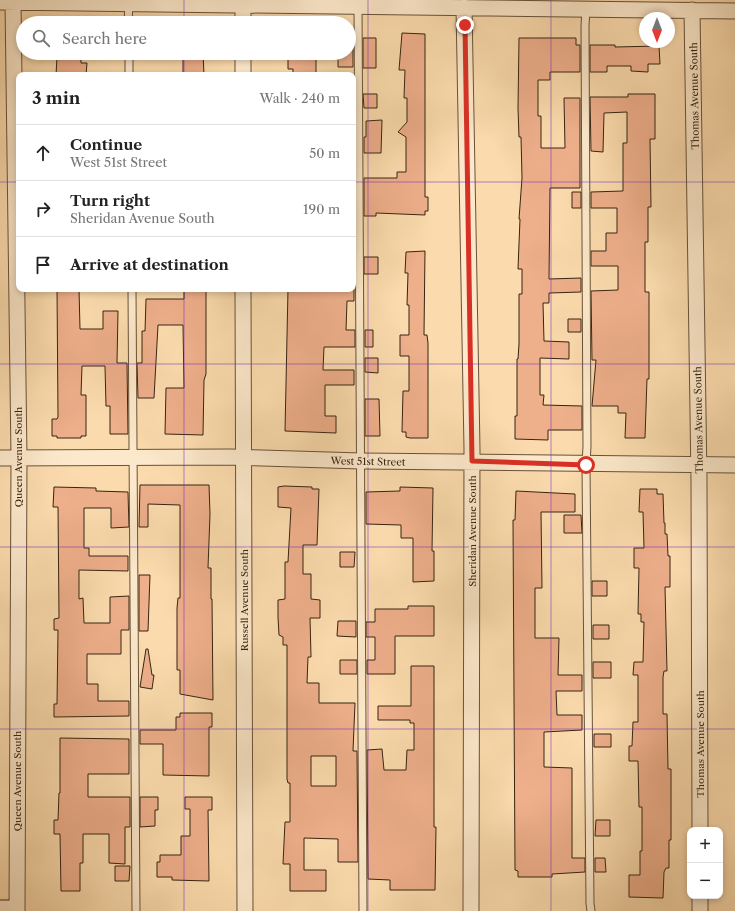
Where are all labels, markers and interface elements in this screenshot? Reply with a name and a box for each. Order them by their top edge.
north arrow [639,12,675,48]
search box [16,16,356,60]
route end [456,16,474,34]
icon: search [30,27,52,49]
text: Search here [62,29,147,48]
street label: Thomas Avenue South [687,41,702,150]
text: 3 min [32,88,81,108]
text: Walk · 240 m [260,90,340,106]
text: Continue [70,135,142,154]
icon: ahead [32,142,54,164]
text: 50 m [309,145,340,161]
text: West 51st Street [70,154,167,170]
text: Turn right [70,191,150,210]
icon: right [32,198,54,220]
text: 190 m [303,201,340,217]
text: Sheridan Avenue South [70,210,215,226]
icon: arrive [32,254,54,276]
text: Arrive at destination [70,255,229,274]
street label: Thomas Avenue South [691,365,706,474]
street label: Queen Avenue South [12,406,25,507]
street label: West 51st Street [330,454,406,469]
route start [577,456,595,474]
street label: Sheridan Avenue South [466,475,479,587]
street label: Russell Avenue South [238,548,251,651]
street label: Thomas Avenue South [694,690,707,798]
street label: Queen Avenue South [11,730,24,831]
map controls [687,827,723,899]
button: + [687,827,723,863]
button: − [687,863,723,899]

